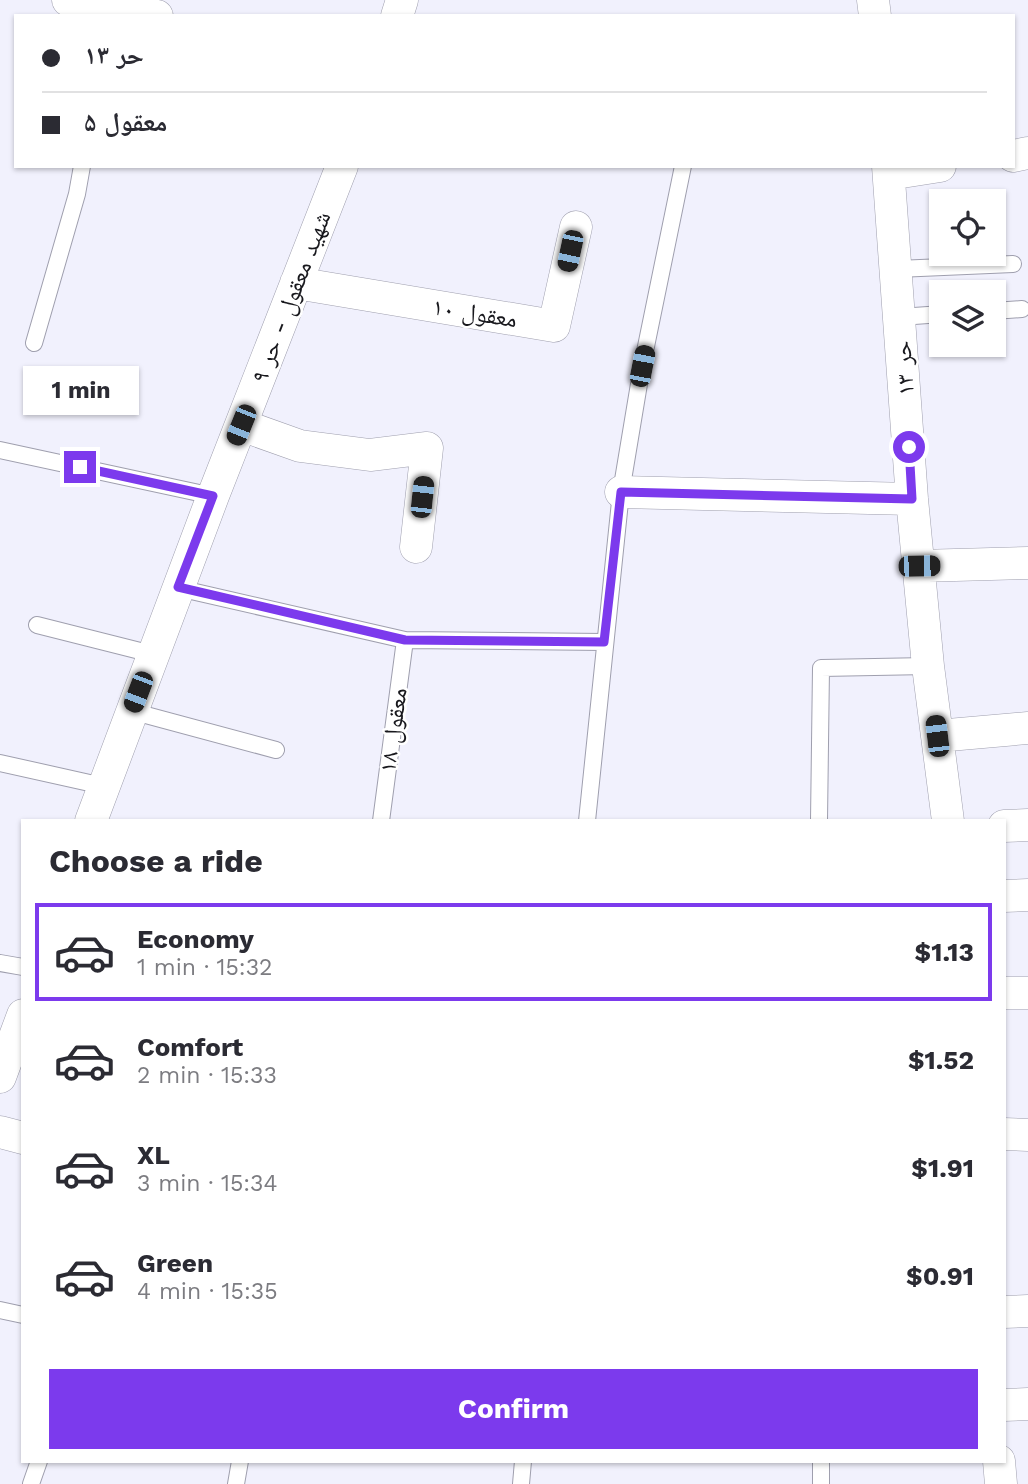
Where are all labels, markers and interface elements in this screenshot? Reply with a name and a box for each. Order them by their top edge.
text: حر ۱۳ [84,40,144,70]
text: معقول ۵ [84,107,167,137]
map controls [929,189,1006,357]
button: locate [929,189,1006,266]
street label: شهید معقول - حر ۹ [245,207,337,387]
car [556,228,585,274]
button: layers [929,280,1006,357]
street label: معقول ۱۰ [431,292,519,334]
street label: حر ۱۳ [888,340,920,396]
car [628,343,657,389]
callout: 1 min [22,365,138,414]
text: 1 min [51,377,111,404]
car [224,402,259,448]
route start [893,431,925,463]
route end [64,451,96,483]
car [410,475,435,519]
car [898,555,941,577]
car [121,669,156,715]
street label: معقول ۱۸ [373,686,413,774]
car [925,714,950,758]
text: Choose a ride [49,842,263,880]
icon: car [53,921,116,984]
text: Economy [137,924,254,954]
text: $1.13 [915,937,974,967]
text: 1 min · 15:32 [137,954,273,981]
icon: car [53,1029,116,1092]
text: Comfort [137,1032,243,1062]
text: $1.52 [908,1045,974,1075]
text: 2 min · 15:33 [137,1062,277,1089]
icon: car [53,1137,116,1200]
text: XL [137,1140,170,1170]
text: $1.91 [911,1153,974,1183]
text: 3 min · 15:34 [137,1170,278,1197]
icon: car [53,1245,116,1308]
text: Green [137,1248,213,1278]
text: $0.91 [906,1261,974,1291]
text: 4 min · 15:35 [137,1278,278,1305]
button: Confirm [49,1369,978,1449]

